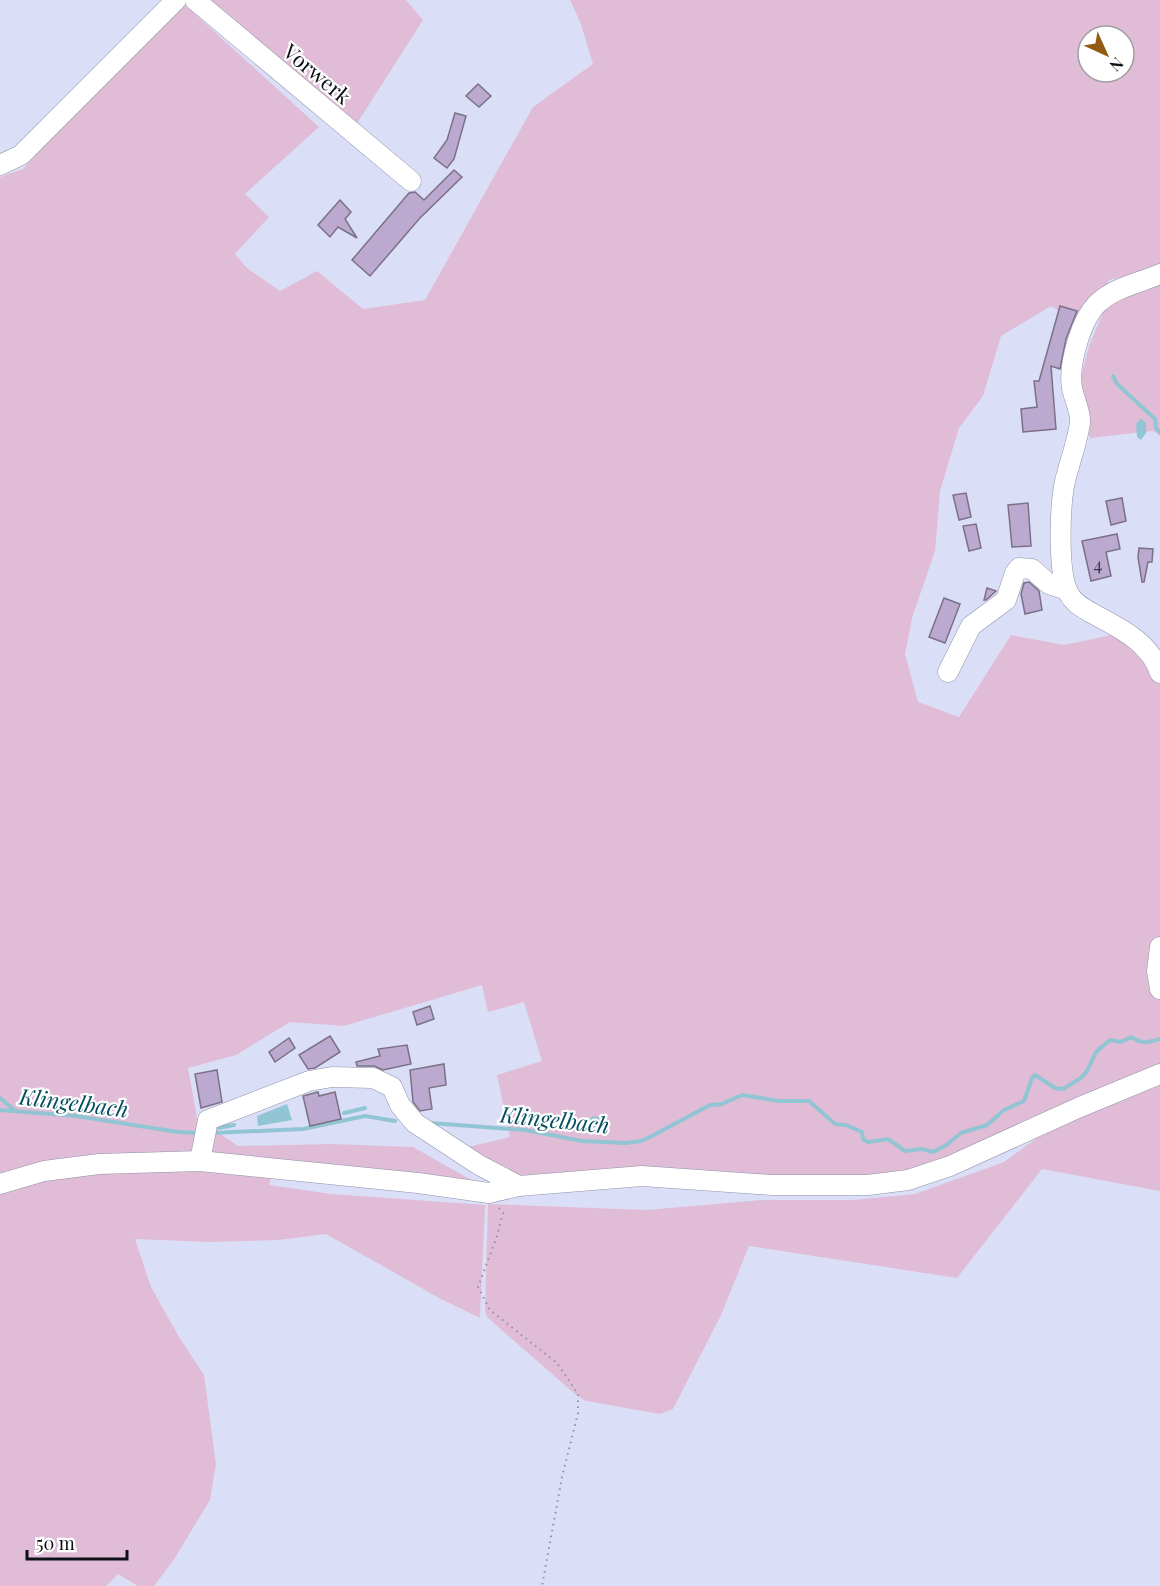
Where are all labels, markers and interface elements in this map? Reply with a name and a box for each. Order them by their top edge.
north arrow [1076,24,1136,84]
street label: Vorwerk [278,36,358,110]
text: N [1105,53,1128,77]
house number: 4 [1094,552,1103,576]
water label: Klingelbach [17,1080,130,1124]
water label: Klingelbach [498,1098,611,1140]
scale bar [27,1523,128,1561]
text: 50 m [36,1531,75,1555]

